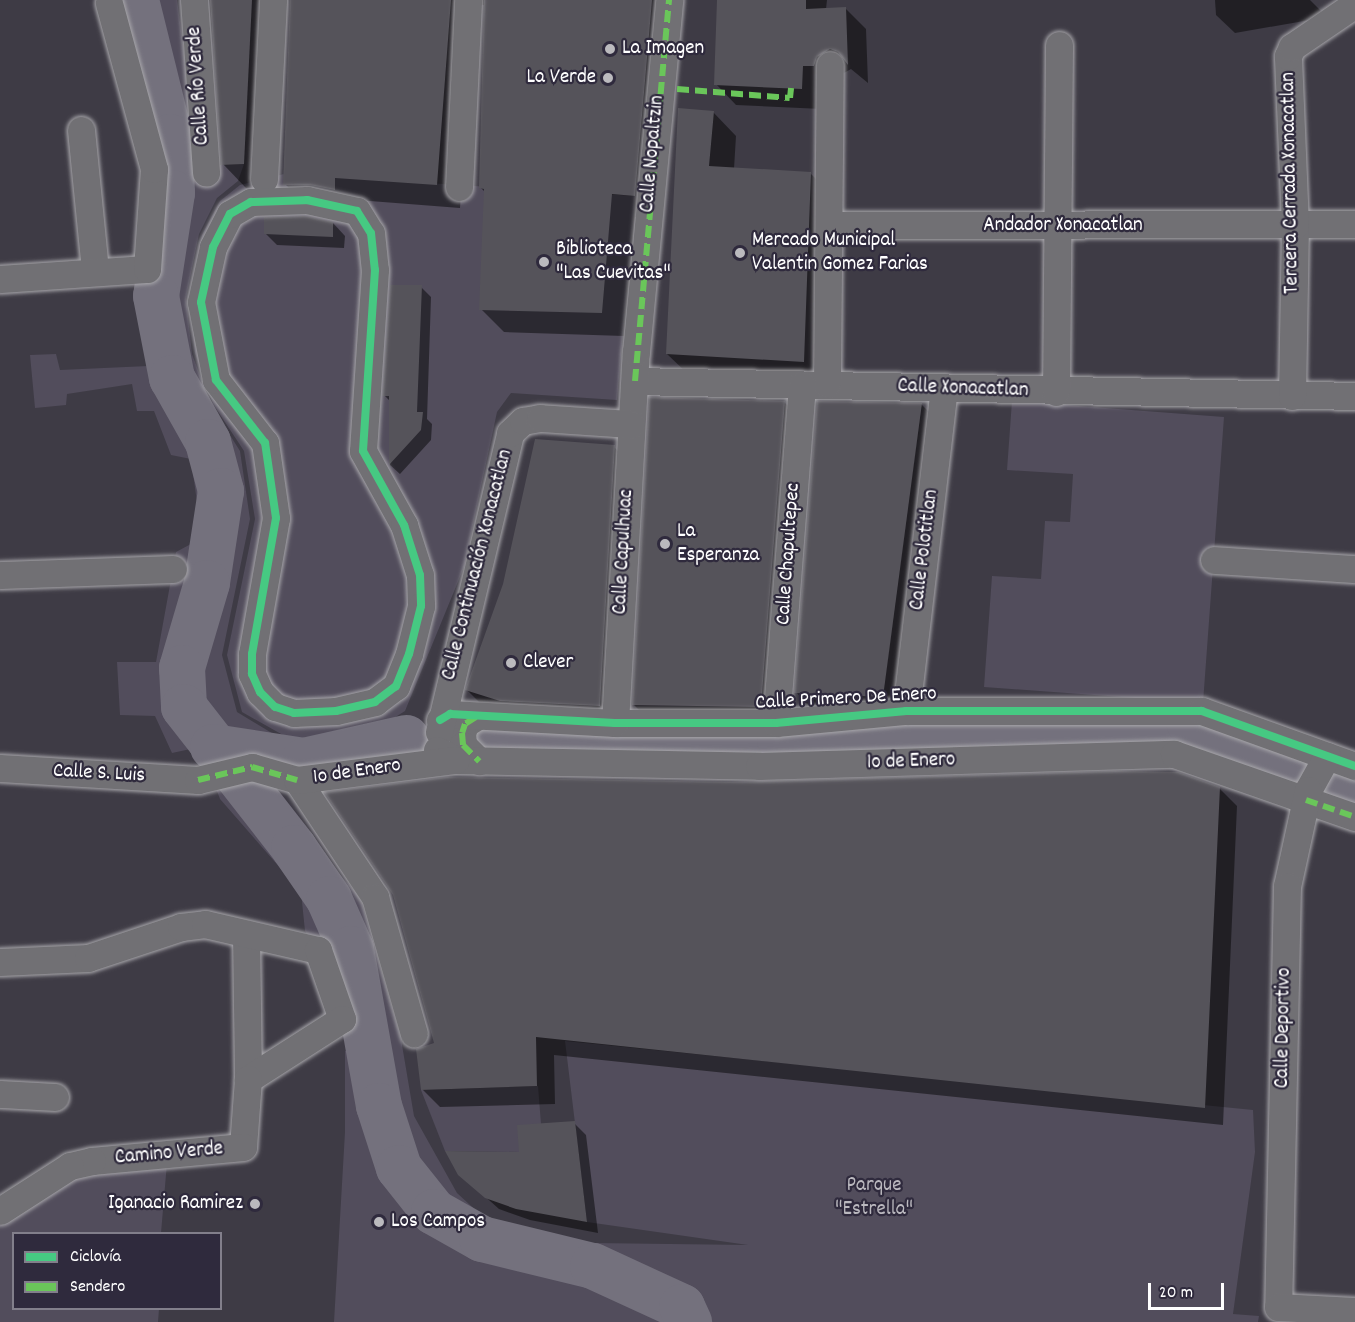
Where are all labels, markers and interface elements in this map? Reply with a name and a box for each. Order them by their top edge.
street label: Calle Río Verde [182,26,216,146]
place label: La Imagen [622,36,704,62]
marker: La Imagen [603,42,617,56]
place label: La Verde [527,65,596,91]
marker: La Verde [601,71,615,85]
street label: Tercera Cerrada Xonacatlan [1276,72,1306,294]
street label: Calle Nopaltzin [635,94,671,214]
street label: Andador Xonacatlan [983,213,1143,239]
place label: Mercado Municipal Valentin Gomez Farias [752,228,928,278]
place label: Biblioteca "Las Cuevitas" [556,237,671,287]
marker: Mercado Municipal Valentin Gomez Farias [733,246,747,260]
marker: Biblioteca "Las Cuevitas" [537,255,551,269]
street label: Calle Xonacatlan [897,374,1029,404]
street label: Calle Continuación Xonacatlan [437,447,519,683]
street label: Calle Chapultepec [771,482,807,626]
street label: Calle Polotitlan [905,488,945,612]
street label: Calle Capulhuac [608,489,640,615]
place label: La Esperanza [677,519,759,569]
marker: La Esperanza [658,537,672,551]
place label: Clever [523,650,573,676]
marker: Clever [504,656,518,670]
street label: Calle Primero De Enero [755,682,937,716]
street label: 1o de Enero [866,748,956,776]
street label: 1o de Enero [312,753,402,791]
street label: Calle S. Luis [52,759,146,789]
street label: Calle Deportivo [1270,967,1298,1089]
street label: Camino Verde [114,1137,224,1171]
park label: Parque "Estrella" [835,1173,913,1223]
place label: Iganacio Ramirez [108,1191,243,1217]
marker: Iganacio Ramirez [248,1197,262,1211]
place label: Los Campos [391,1209,485,1235]
marker: Los Campos [372,1215,386,1229]
legend [12,1232,222,1310]
text: Ciclovía [70,1245,121,1270]
scale bar [1151,1271,1228,1309]
text: Sendero [70,1275,125,1300]
text: 20 m [1159,1281,1193,1306]

